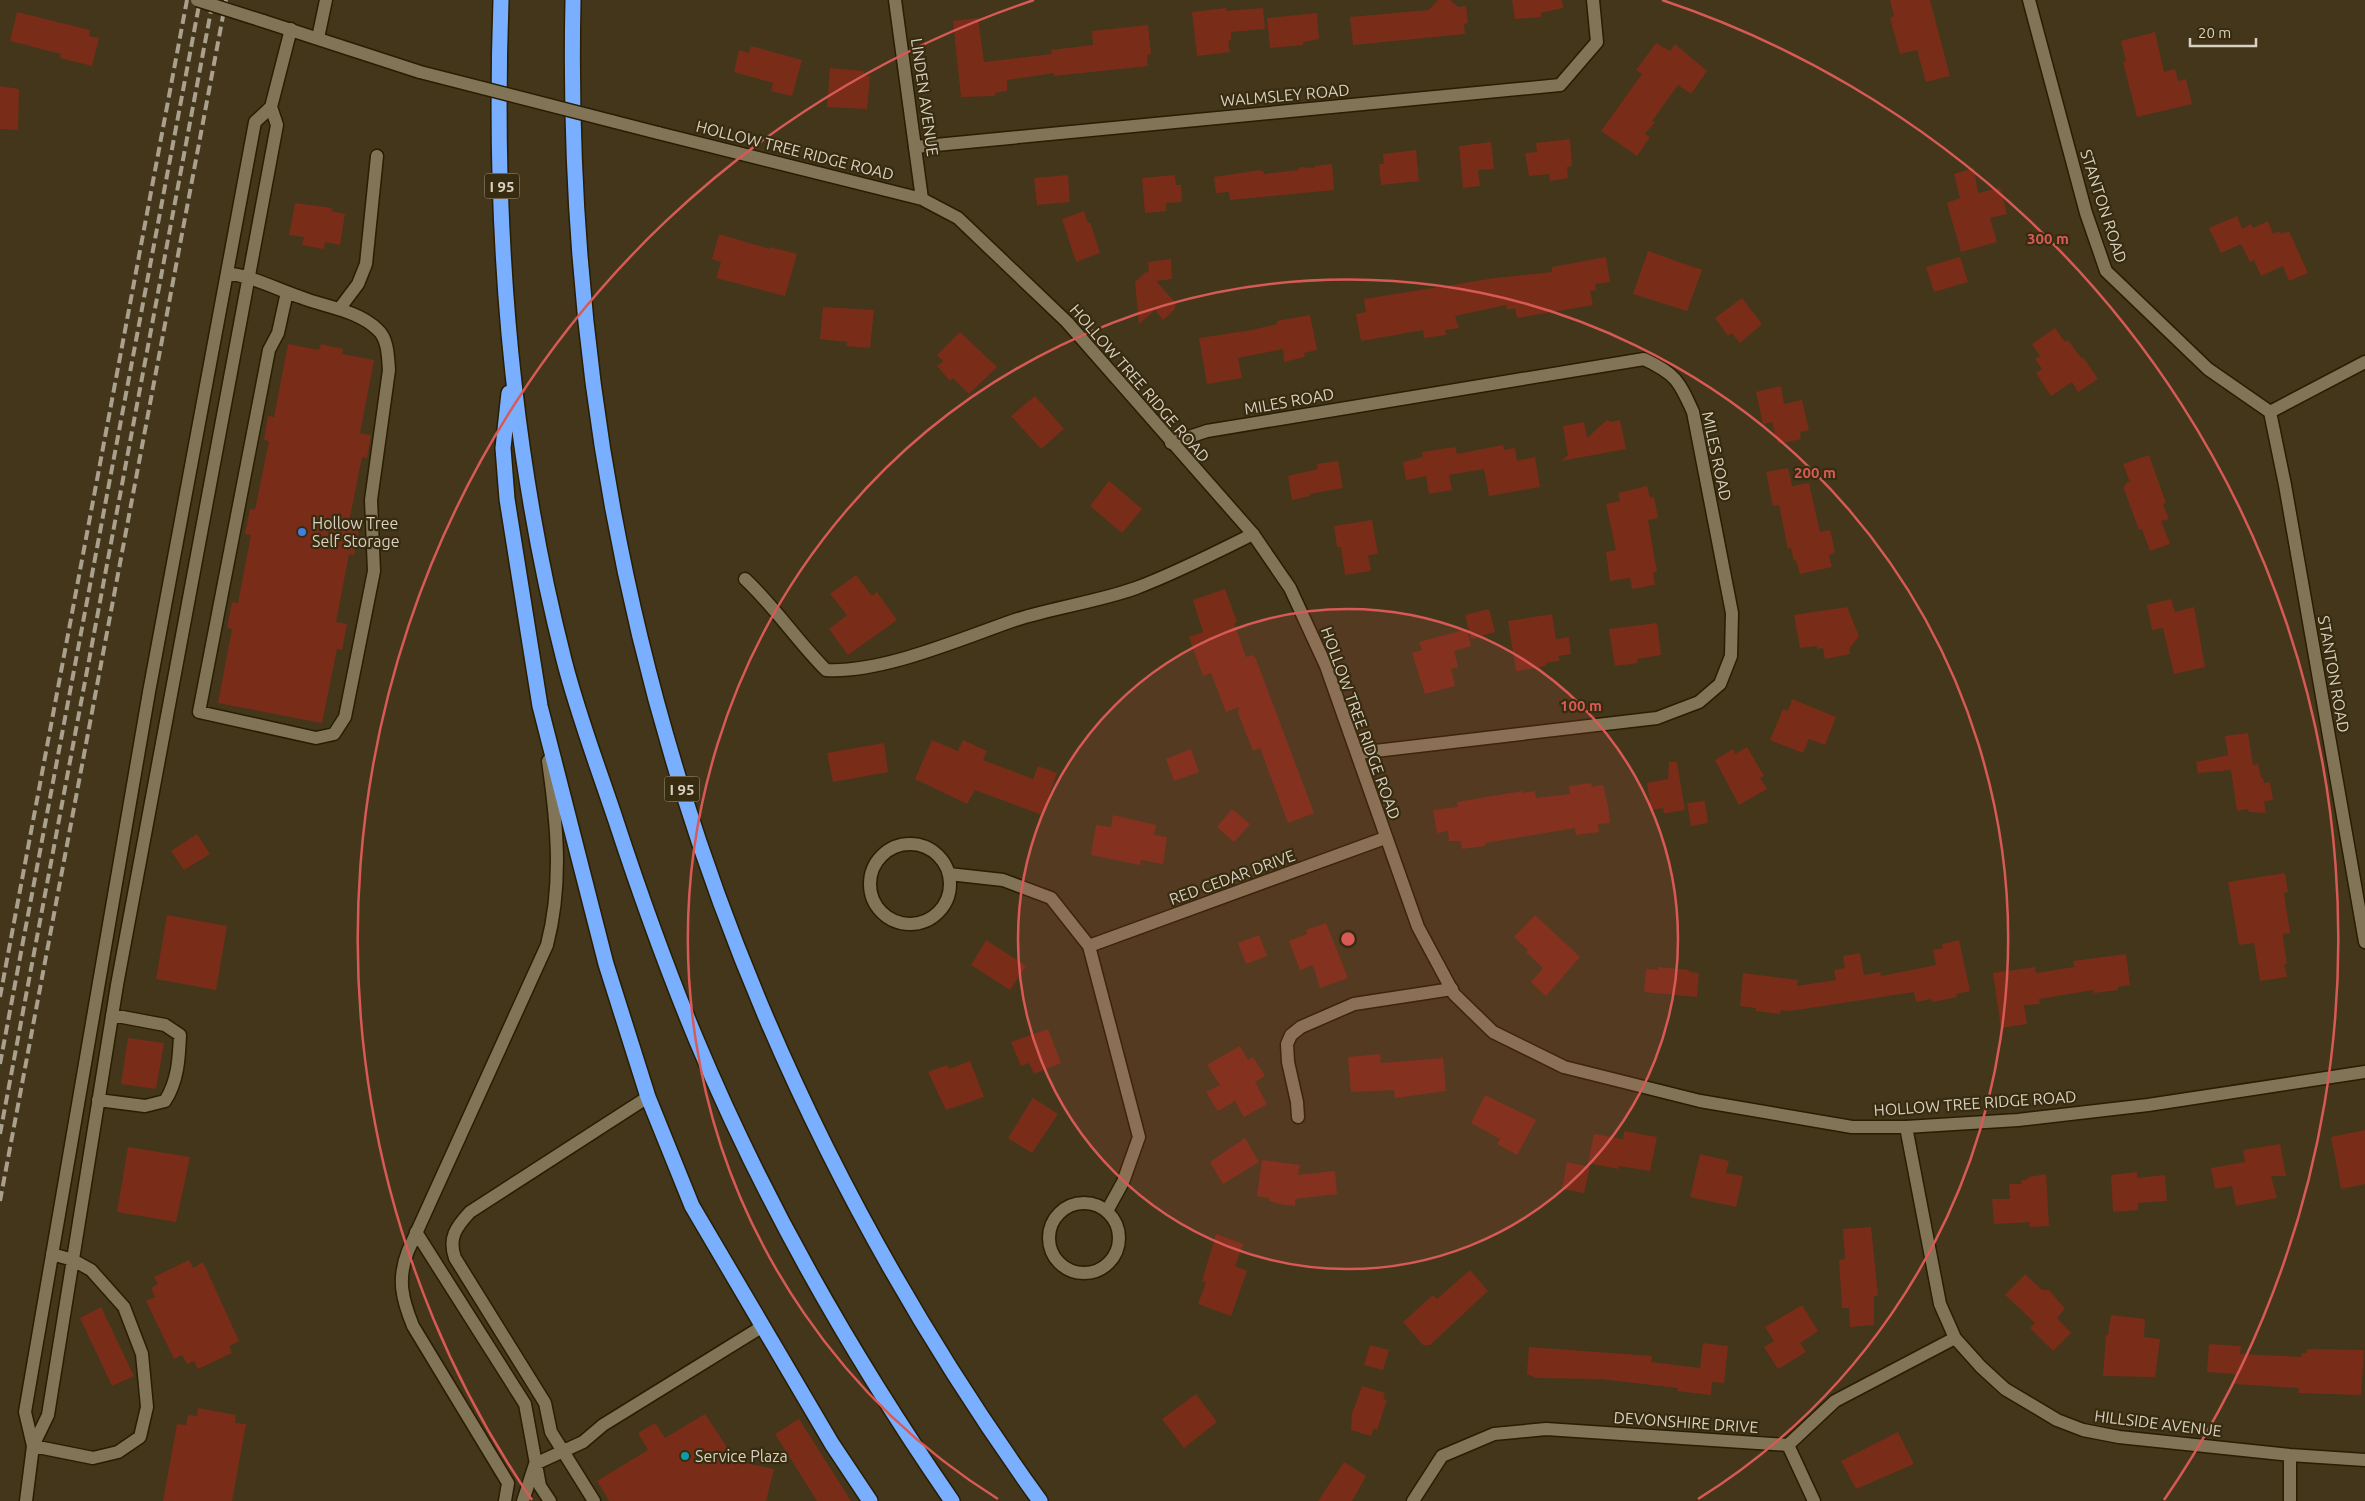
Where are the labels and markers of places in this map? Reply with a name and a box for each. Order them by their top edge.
place label: Hollow Tree Self Storage [312,514,399,550]
marker: Hollow Tree Self Storage [296,526,308,538]
centre of rings [1339,930,1357,948]
place label: Service Plaza [695,1447,788,1465]
marker: Service Plaza [679,1450,691,1462]

